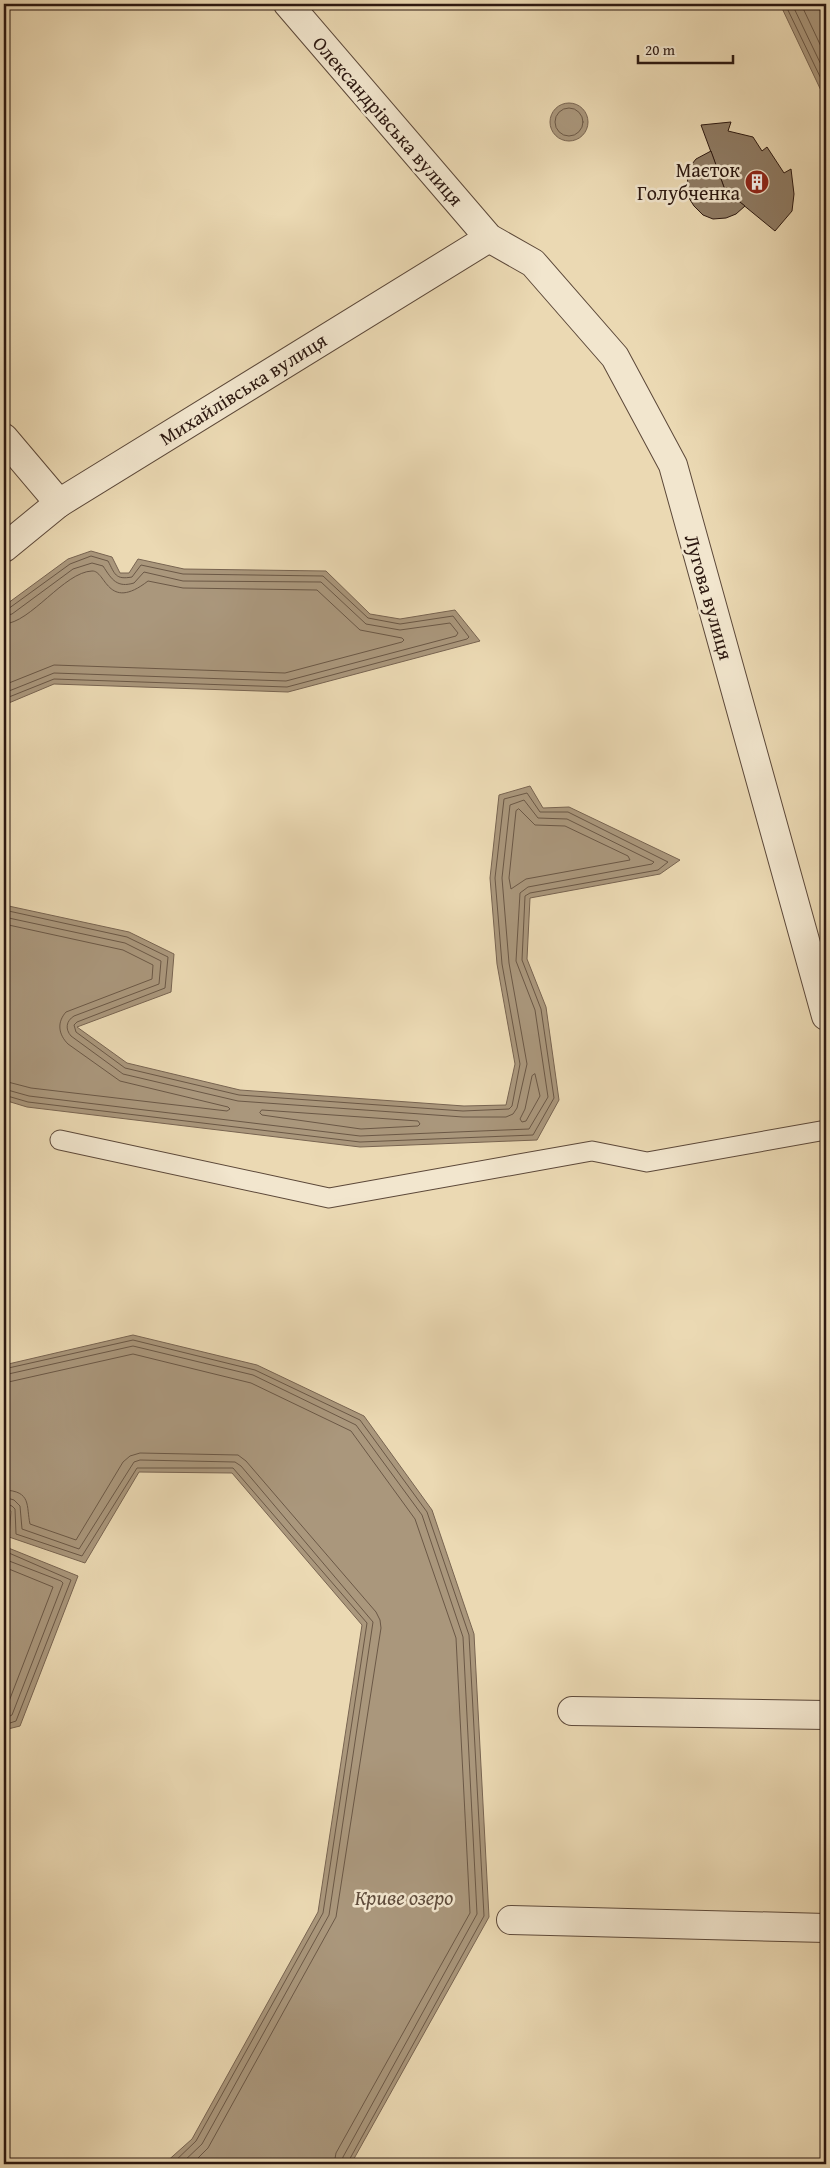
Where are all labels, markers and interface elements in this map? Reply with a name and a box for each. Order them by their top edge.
street label: Олександрівська вулиця [306,29,471,212]
scale bar [638,32,732,64]
text: 20 m [645,39,676,60]
place label: Маєток Голубченка [637,155,741,207]
building icon: Маєток Голубченка [744,169,770,195]
street label: Михайлівська вулиця [153,325,332,452]
street label: Лугова вулиця [678,531,741,663]
water label: Криве озеро [355,1882,453,1913]

